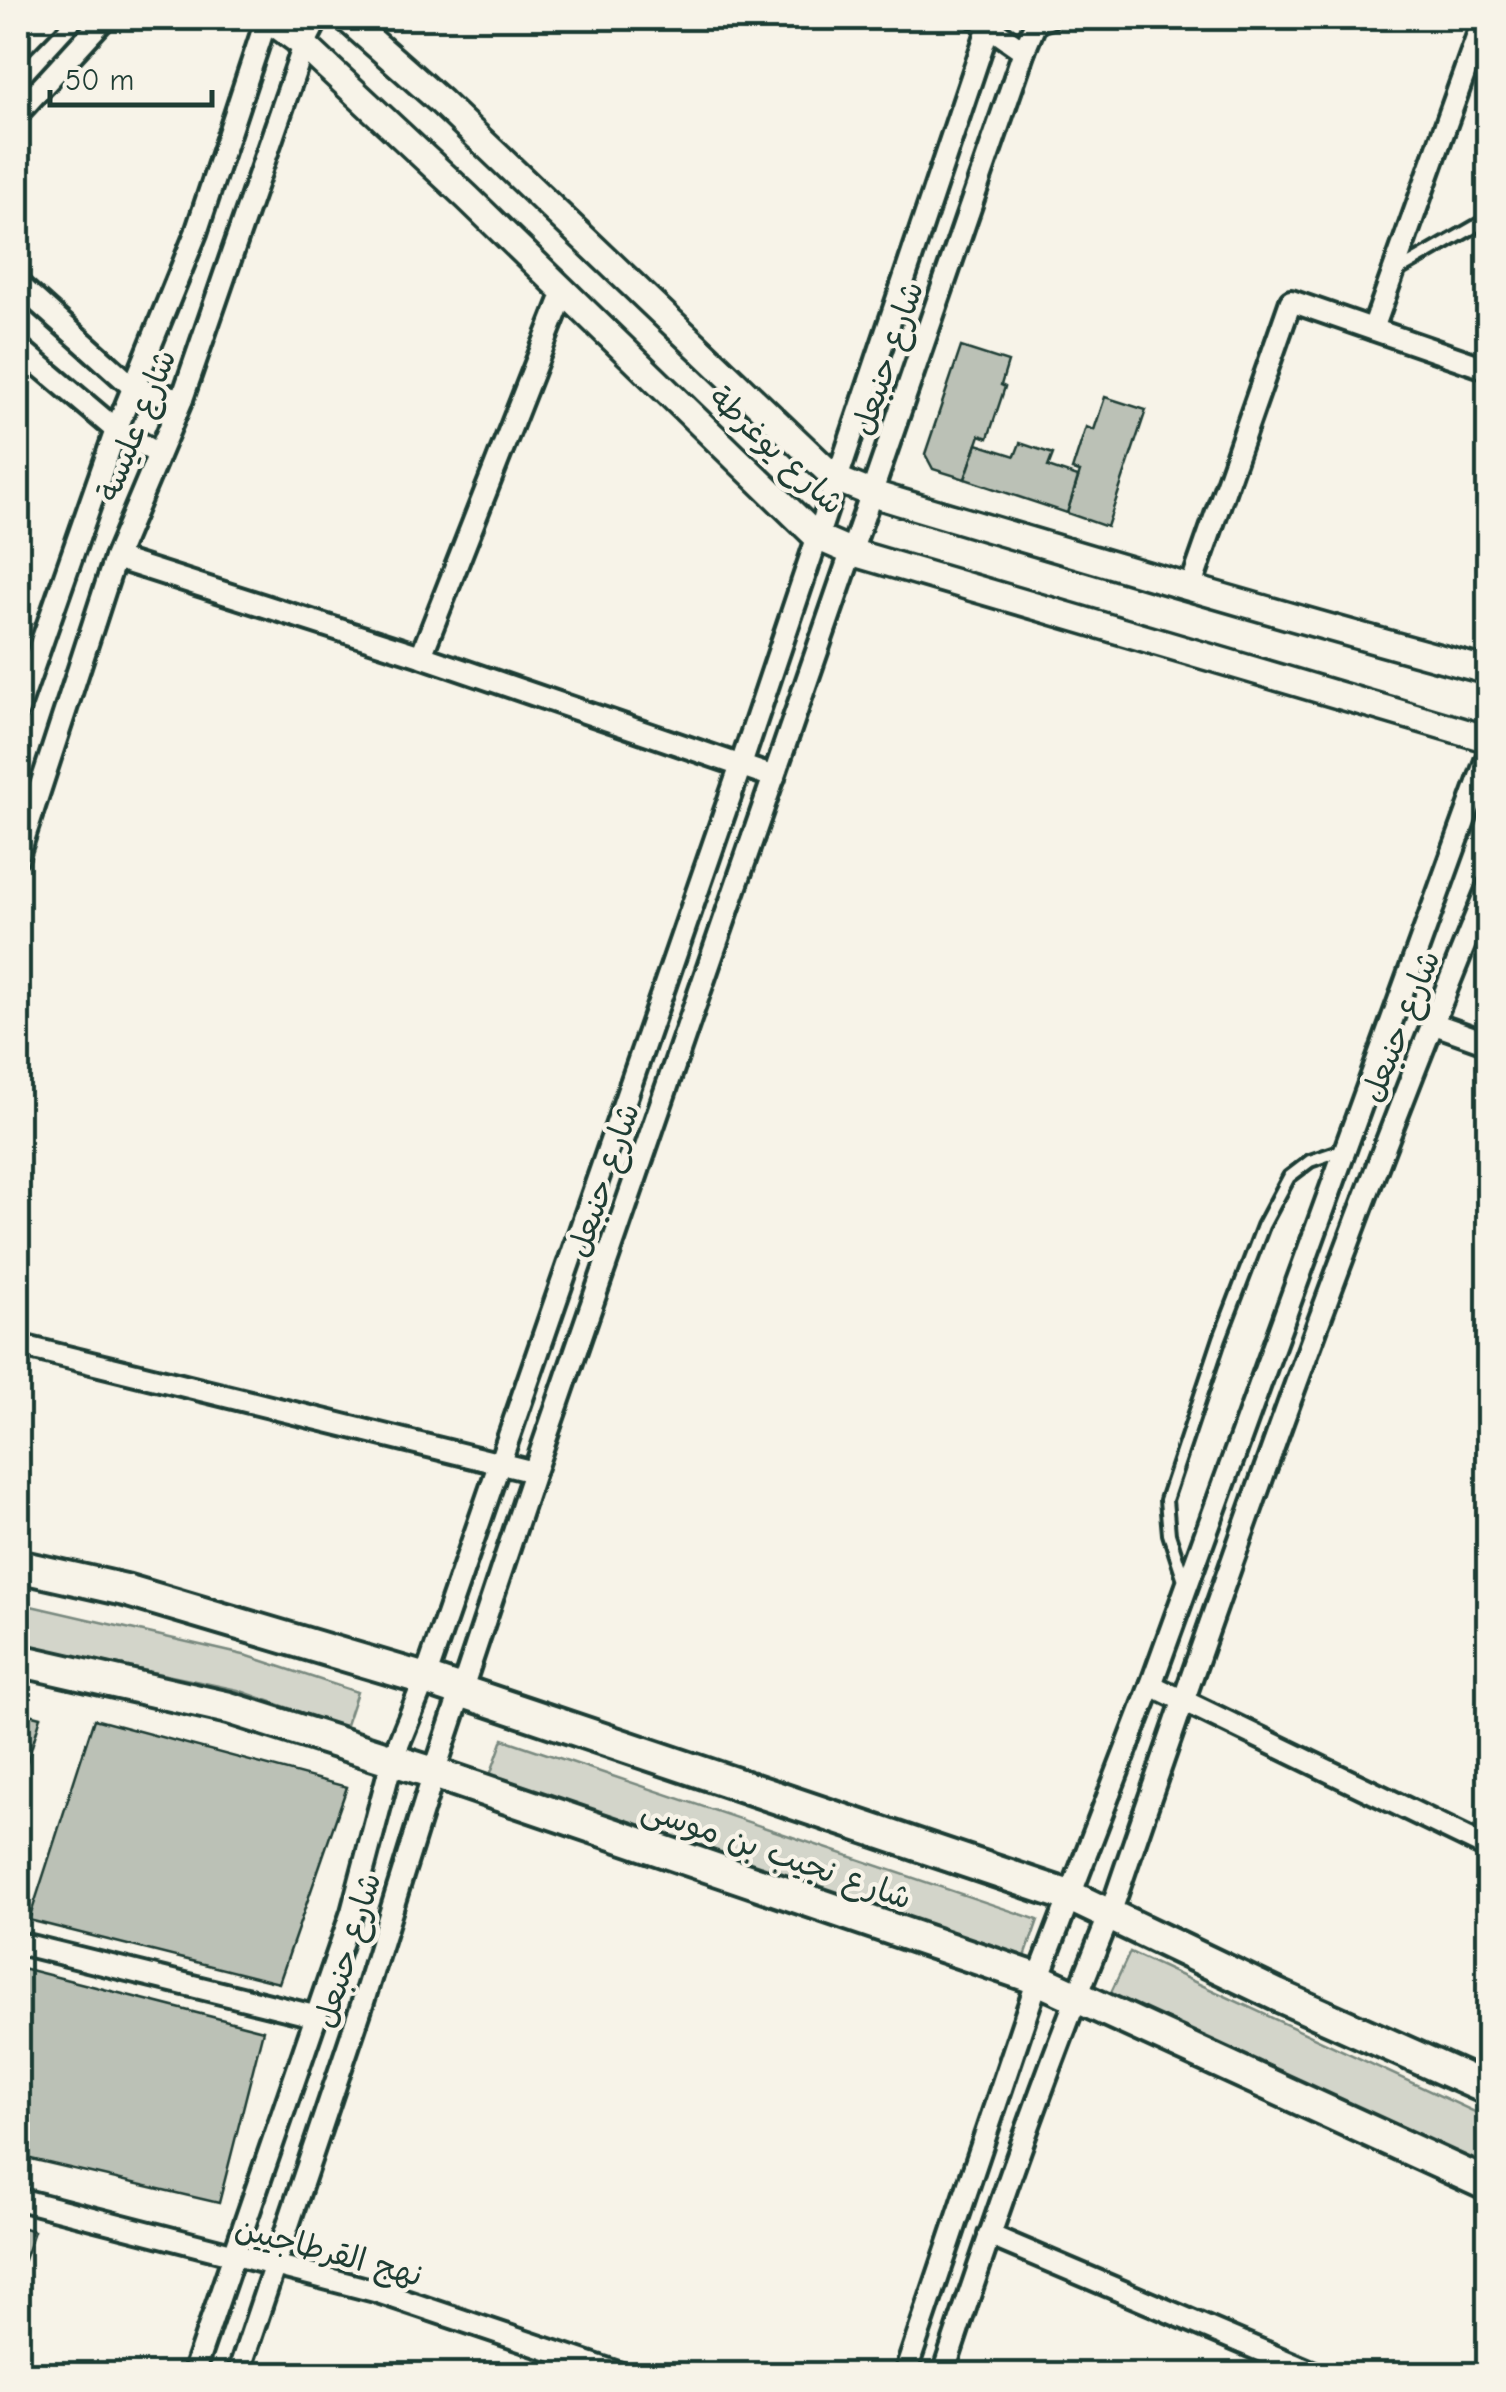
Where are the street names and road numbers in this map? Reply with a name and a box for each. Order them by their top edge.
street label: شارع حنبعل [844,276,935,441]
street label: شارع عليسة [89,344,187,508]
street label: شارع يوغرطة [699,379,852,525]
street label: شارع حنبعل [1353,945,1451,1109]
street label: شارع حنبعل [560,1098,651,1263]
street label: شارع نجيب بن موسى [636,1790,916,1921]
street label: شارع حنبعل [306,1868,392,2033]
street label: نهج القرطاجيين [230,2209,426,2297]

